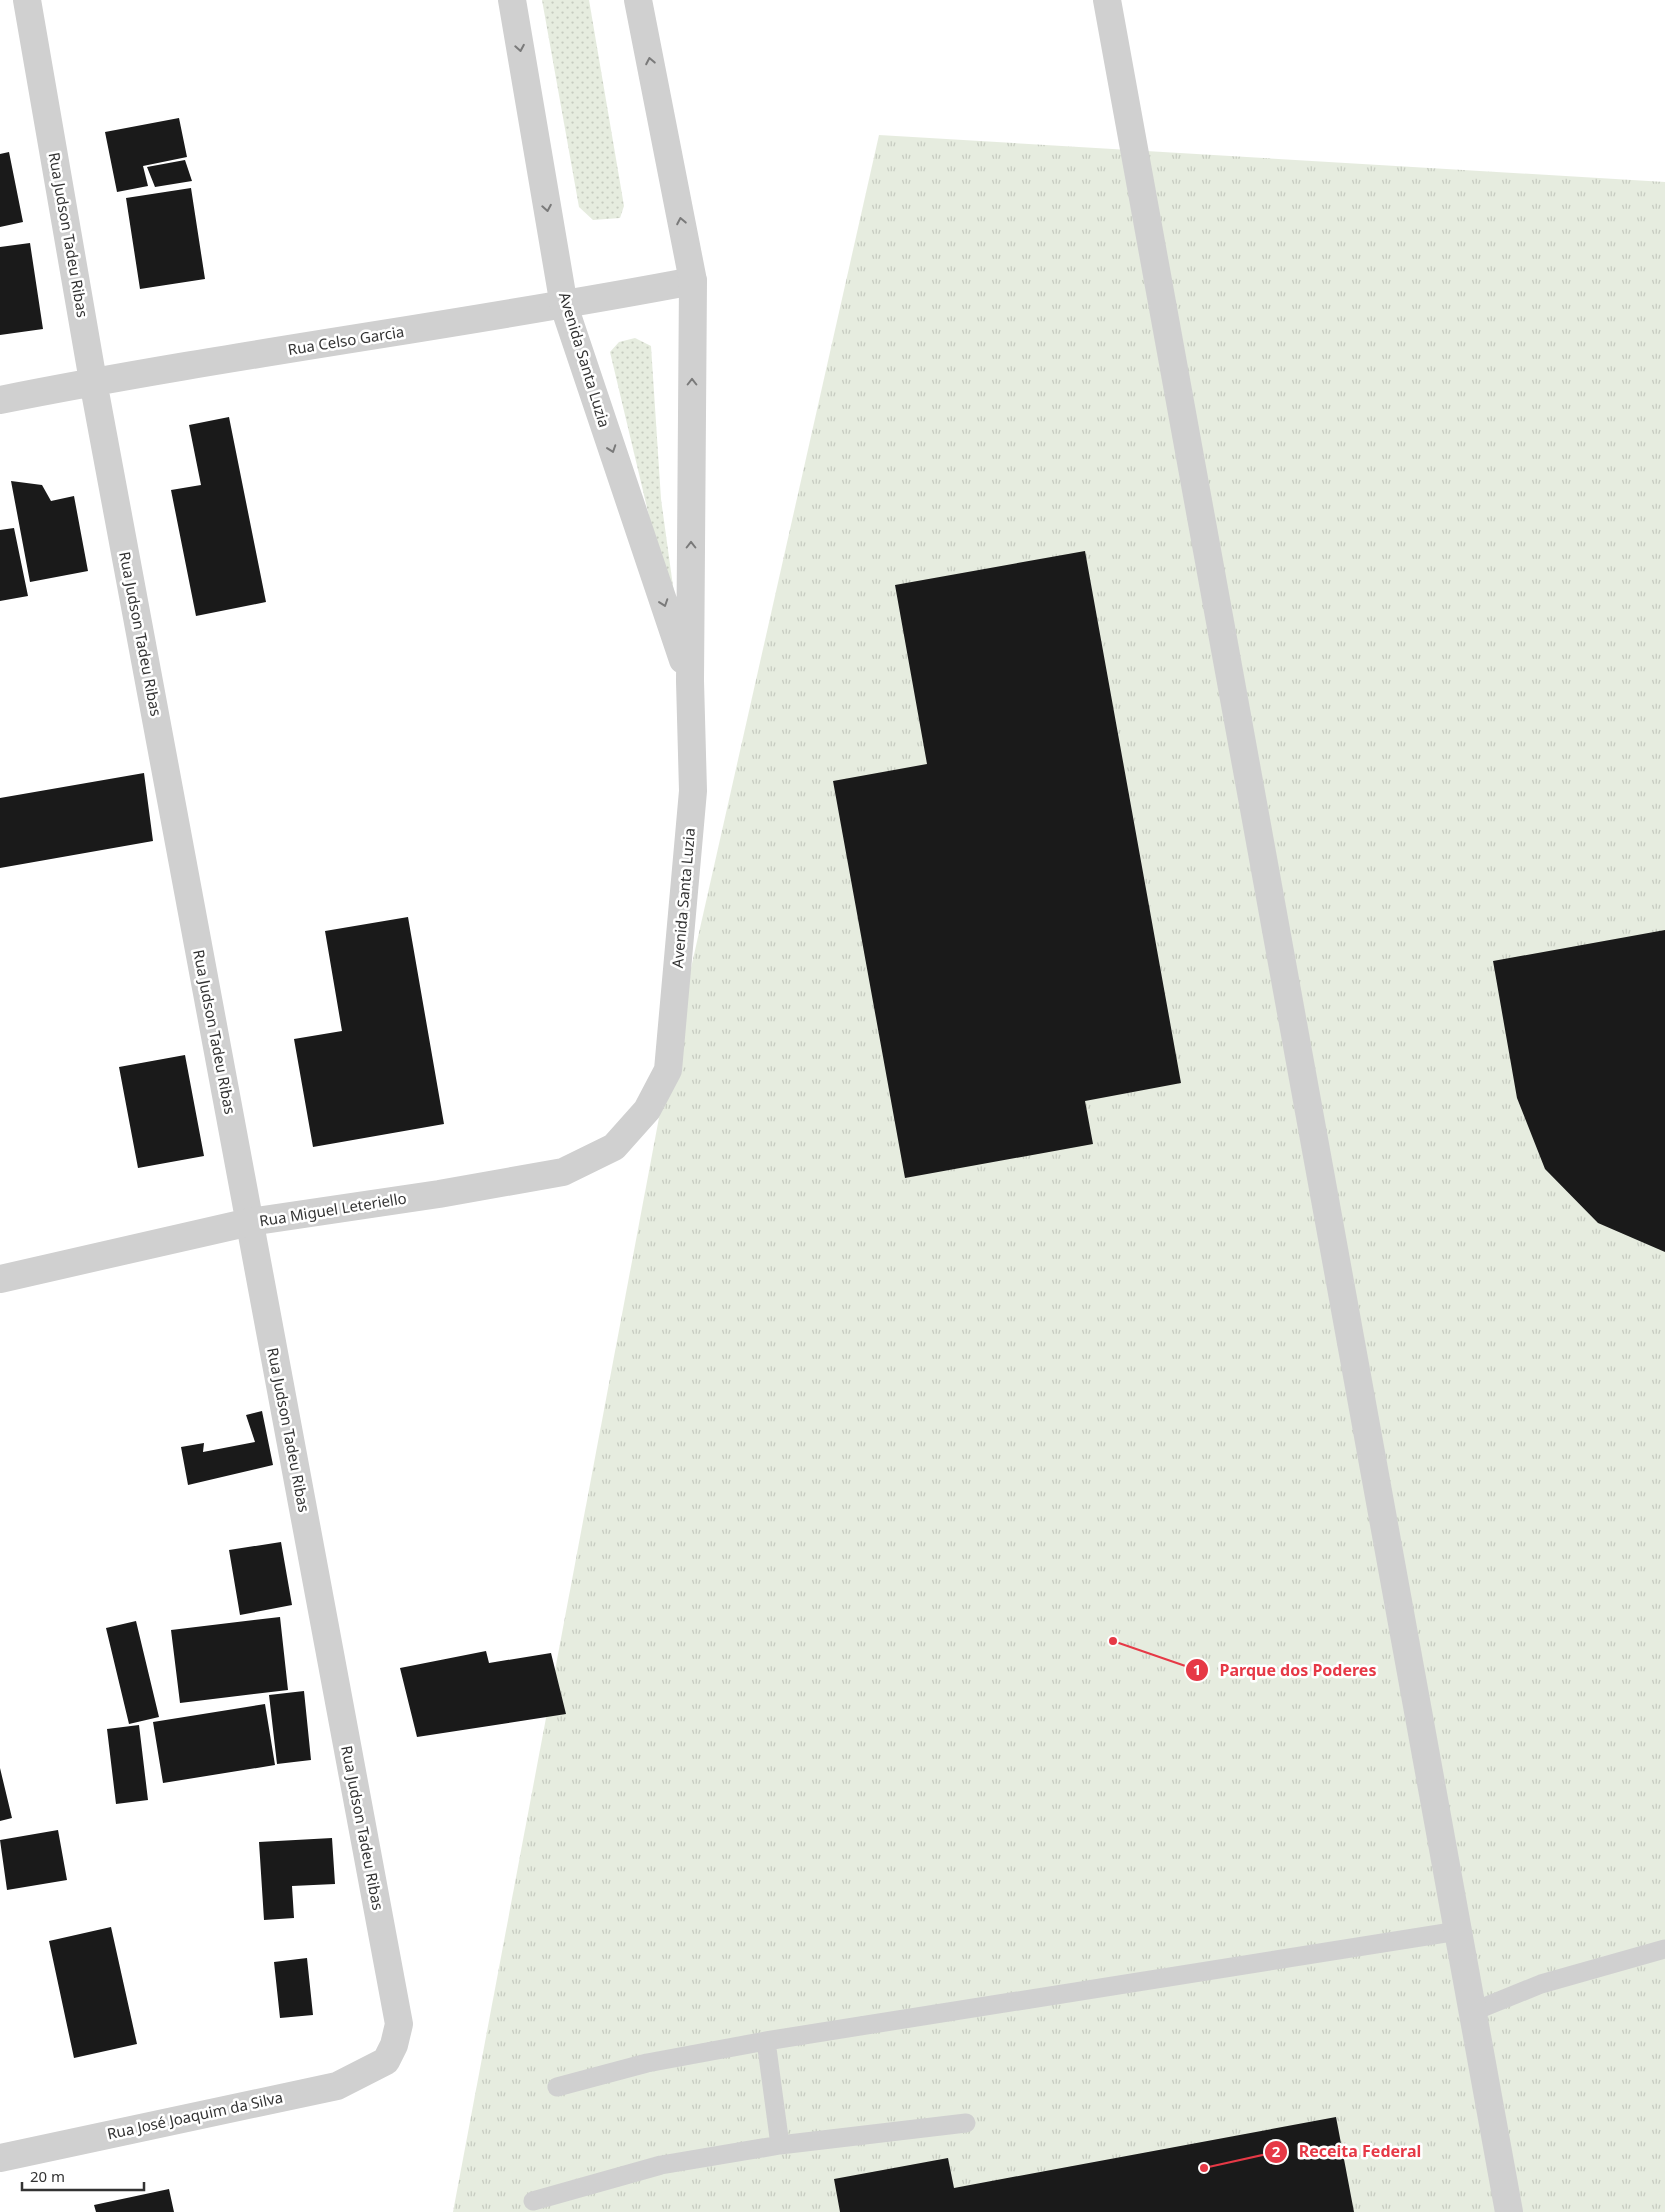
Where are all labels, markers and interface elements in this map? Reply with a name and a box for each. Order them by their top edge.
one-way arrow [515,44,525,52]
one-way arrow [645,57,656,66]
street label: Rua Judson Tadeu Ribas [45,151,93,319]
one-way arrow [542,204,552,213]
one-way arrow [676,217,687,225]
street label: Avenida Santa Luzia [555,290,615,430]
street label: Rua Celso Garcia [286,321,405,359]
one-way arrow [687,378,697,386]
one-way arrow [606,444,616,453]
one-way arrow [686,541,696,548]
street label: Rua Judson Tadeu Ribas [115,550,167,718]
one-way arrow [658,598,668,607]
street label: Avenida Santa Luzia [667,827,699,969]
street label: Rua Judson Tadeu Ribas [189,948,241,1116]
street label: Rua Miguel Leteriello [258,1188,408,1231]
street label: Rua Judson Tadeu Ribas [263,1346,315,1514]
callout: Parque dos Poderes [1185,1655,1386,1686]
text: 1 [1193,1659,1201,1679]
text: Parque dos Poderes [1220,1659,1376,1681]
street label: Rua Judson Tadeu Ribas [337,1744,389,1912]
street label: Rua José Joaquim da Silva [105,2087,284,2143]
callout: Receita Federal [1264,2136,1431,2167]
text: Receita Federal [1299,2140,1421,2162]
text: 2 [1272,2141,1281,2161]
scale bar [22,2160,145,2192]
text: 20 m [30,2166,65,2186]

